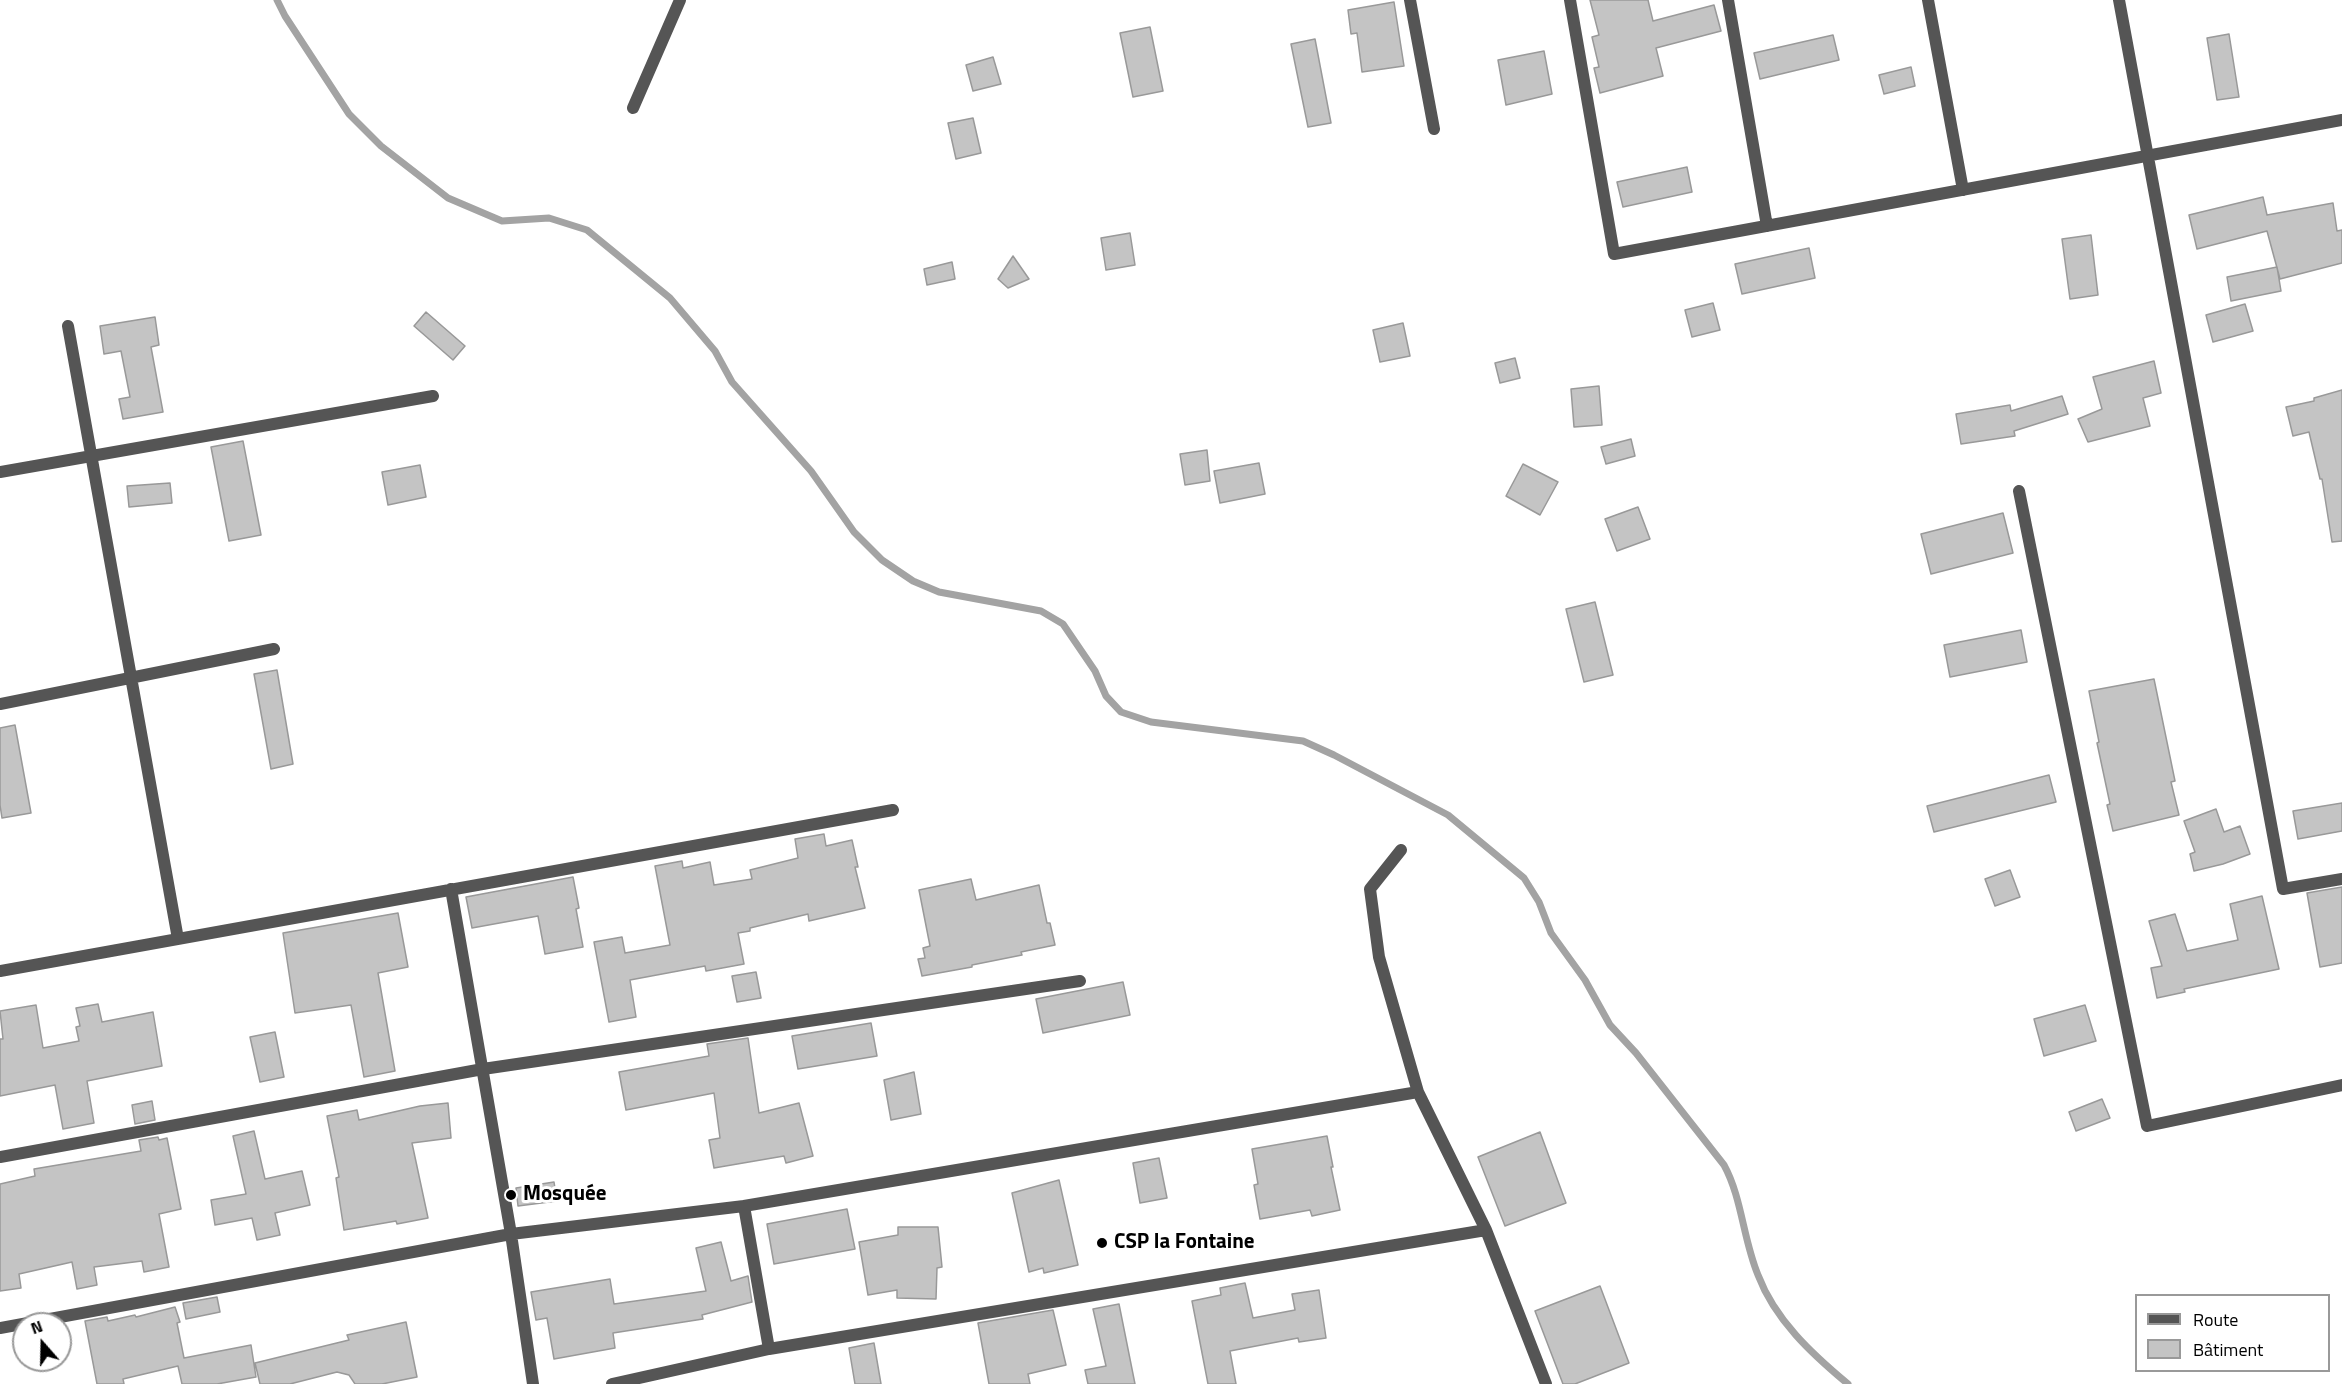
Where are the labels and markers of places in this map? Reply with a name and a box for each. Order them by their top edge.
place label: Mosquée [523,1182,606,1208]
marker: Mosquée [504,1188,518,1202]
place label: CSP la Fontaine [1114,1230,1255,1256]
marker: CSP la Fontaine [1095,1236,1109,1250]

